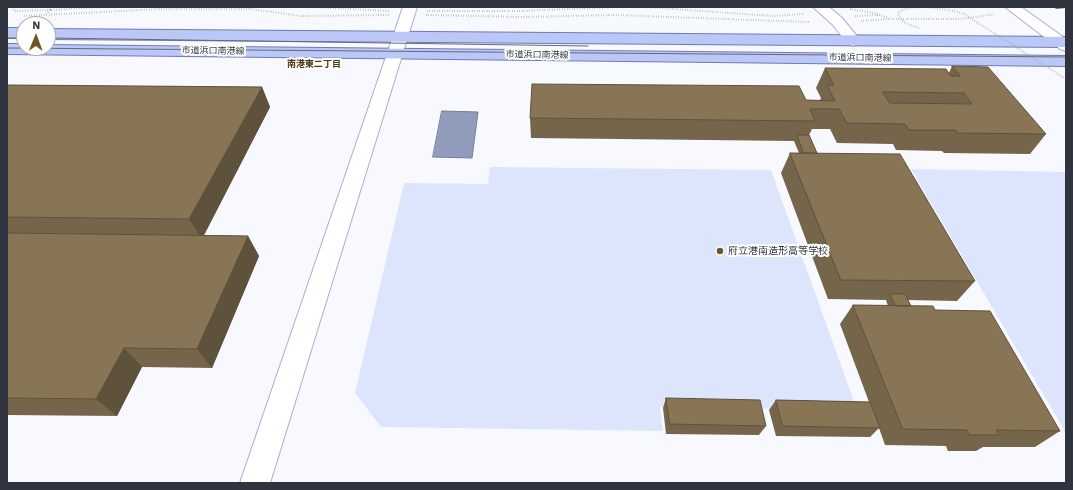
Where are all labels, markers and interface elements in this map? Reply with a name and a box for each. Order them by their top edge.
north arrow [16,16,56,56]
text: N [32,18,40,32]
street label: 市道浜口南港線 [181,45,245,57]
street label: 市道浜口南港線 [505,49,569,61]
street label: 市道浜口南港線 [828,52,892,64]
district label: 南港東二丁目 [287,59,341,69]
place label: 府立港南造形高等学校 [728,245,828,257]
marker: 府立港南造形高等学校 [715,246,725,256]

